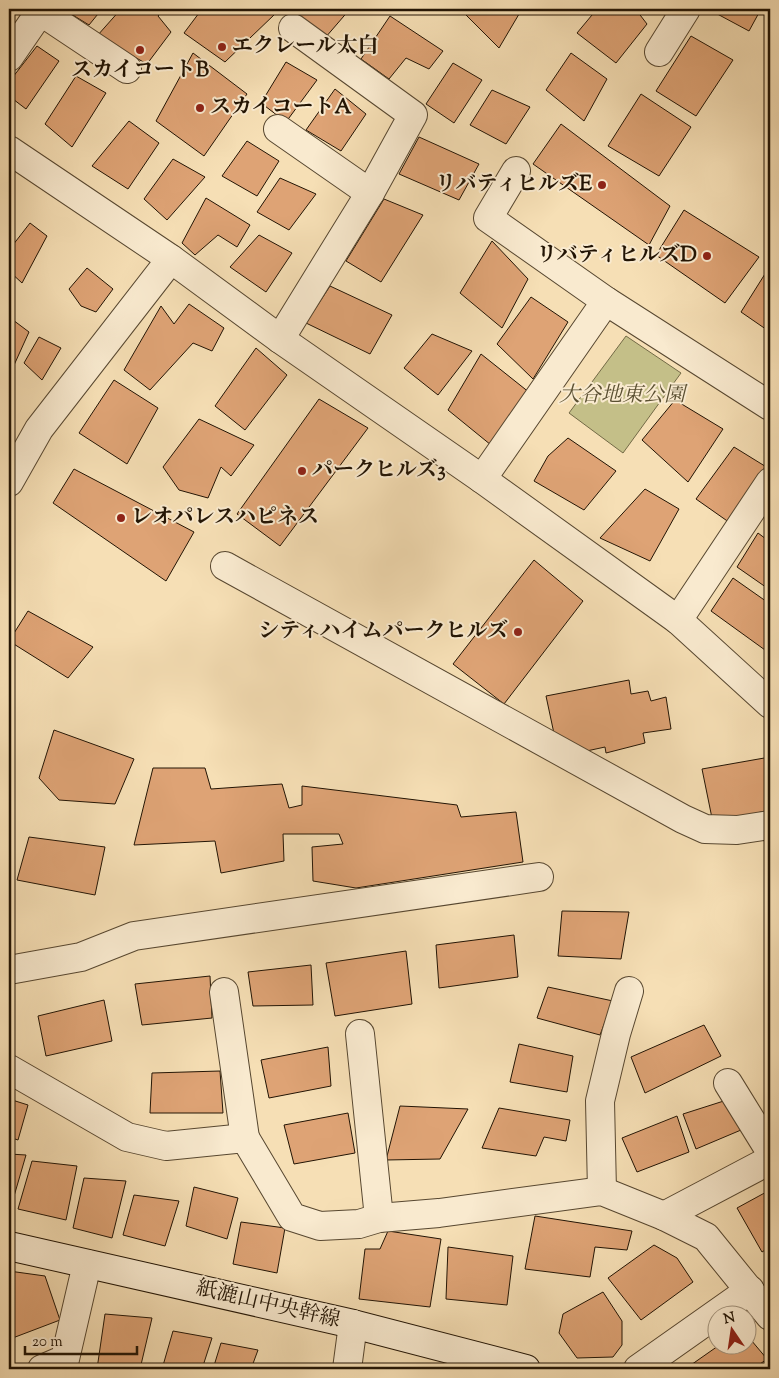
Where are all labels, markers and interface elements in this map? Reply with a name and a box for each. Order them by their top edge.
place label: エクレール太白 [232,32,379,62]
marker: エクレール太白 [216,41,228,53]
marker: スカイコートB [134,44,146,56]
place label: スカイコートB [71,56,210,86]
place label: スカイコートA [210,93,353,123]
marker: スカイコートA [194,102,206,114]
place label: リバティヒルズE [435,170,592,200]
marker: リバティヒルズE [596,179,608,191]
place label: リバティヒルズD [536,241,697,271]
marker: リバティヒルズD [701,250,713,262]
park label: 大谷地東公園 [559,381,688,411]
place label: パークヒルズ3 [312,456,446,486]
marker: パークヒルズ3 [296,465,308,477]
place label: レオパレスハピネス [131,503,319,533]
marker: レオパレスハピネス [115,512,127,524]
place label: シティハイムパークヒルズ [258,617,508,647]
marker: シティハイムパークヒルズ [512,626,524,638]
street label: 紙漉山中央幹線 [193,1274,343,1336]
north arrow [706,1306,756,1356]
text: N [722,1308,737,1330]
scale bar [25,1323,138,1355]
text: 20 m [32,1332,63,1353]

